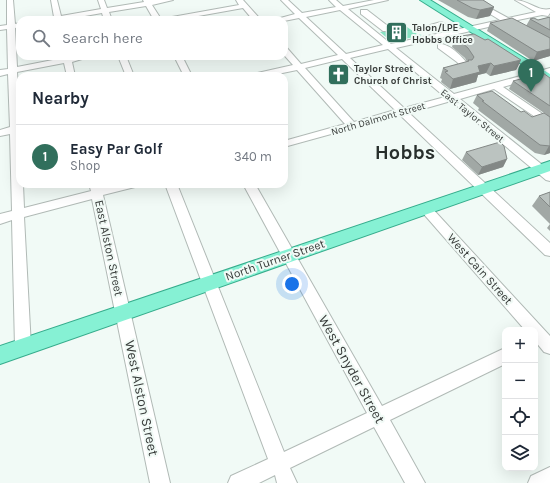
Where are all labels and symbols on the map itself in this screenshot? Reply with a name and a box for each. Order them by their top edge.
building icon: Talon/LPE Hobbs Office [384,20,410,46]
place label: Talon/LPE Hobbs Office [412,22,473,46]
pin: 1 [518,59,544,92]
church icon: Taylor Street Church of Christ [326,61,352,87]
place label: Taylor Street Church of Christ [354,63,432,87]
street label: East Taylor Street [438,86,507,145]
street label: North Dalmont Street [330,100,427,138]
district label: Hobbs [375,141,435,164]
street label: East Alston Street [92,199,126,298]
street label: West Cain Street [444,231,516,308]
street label: North Turner Street [224,236,327,284]
your location [282,274,302,294]
street label: West Snyder Street [315,312,388,426]
street label: West Alston Street [121,339,162,457]

